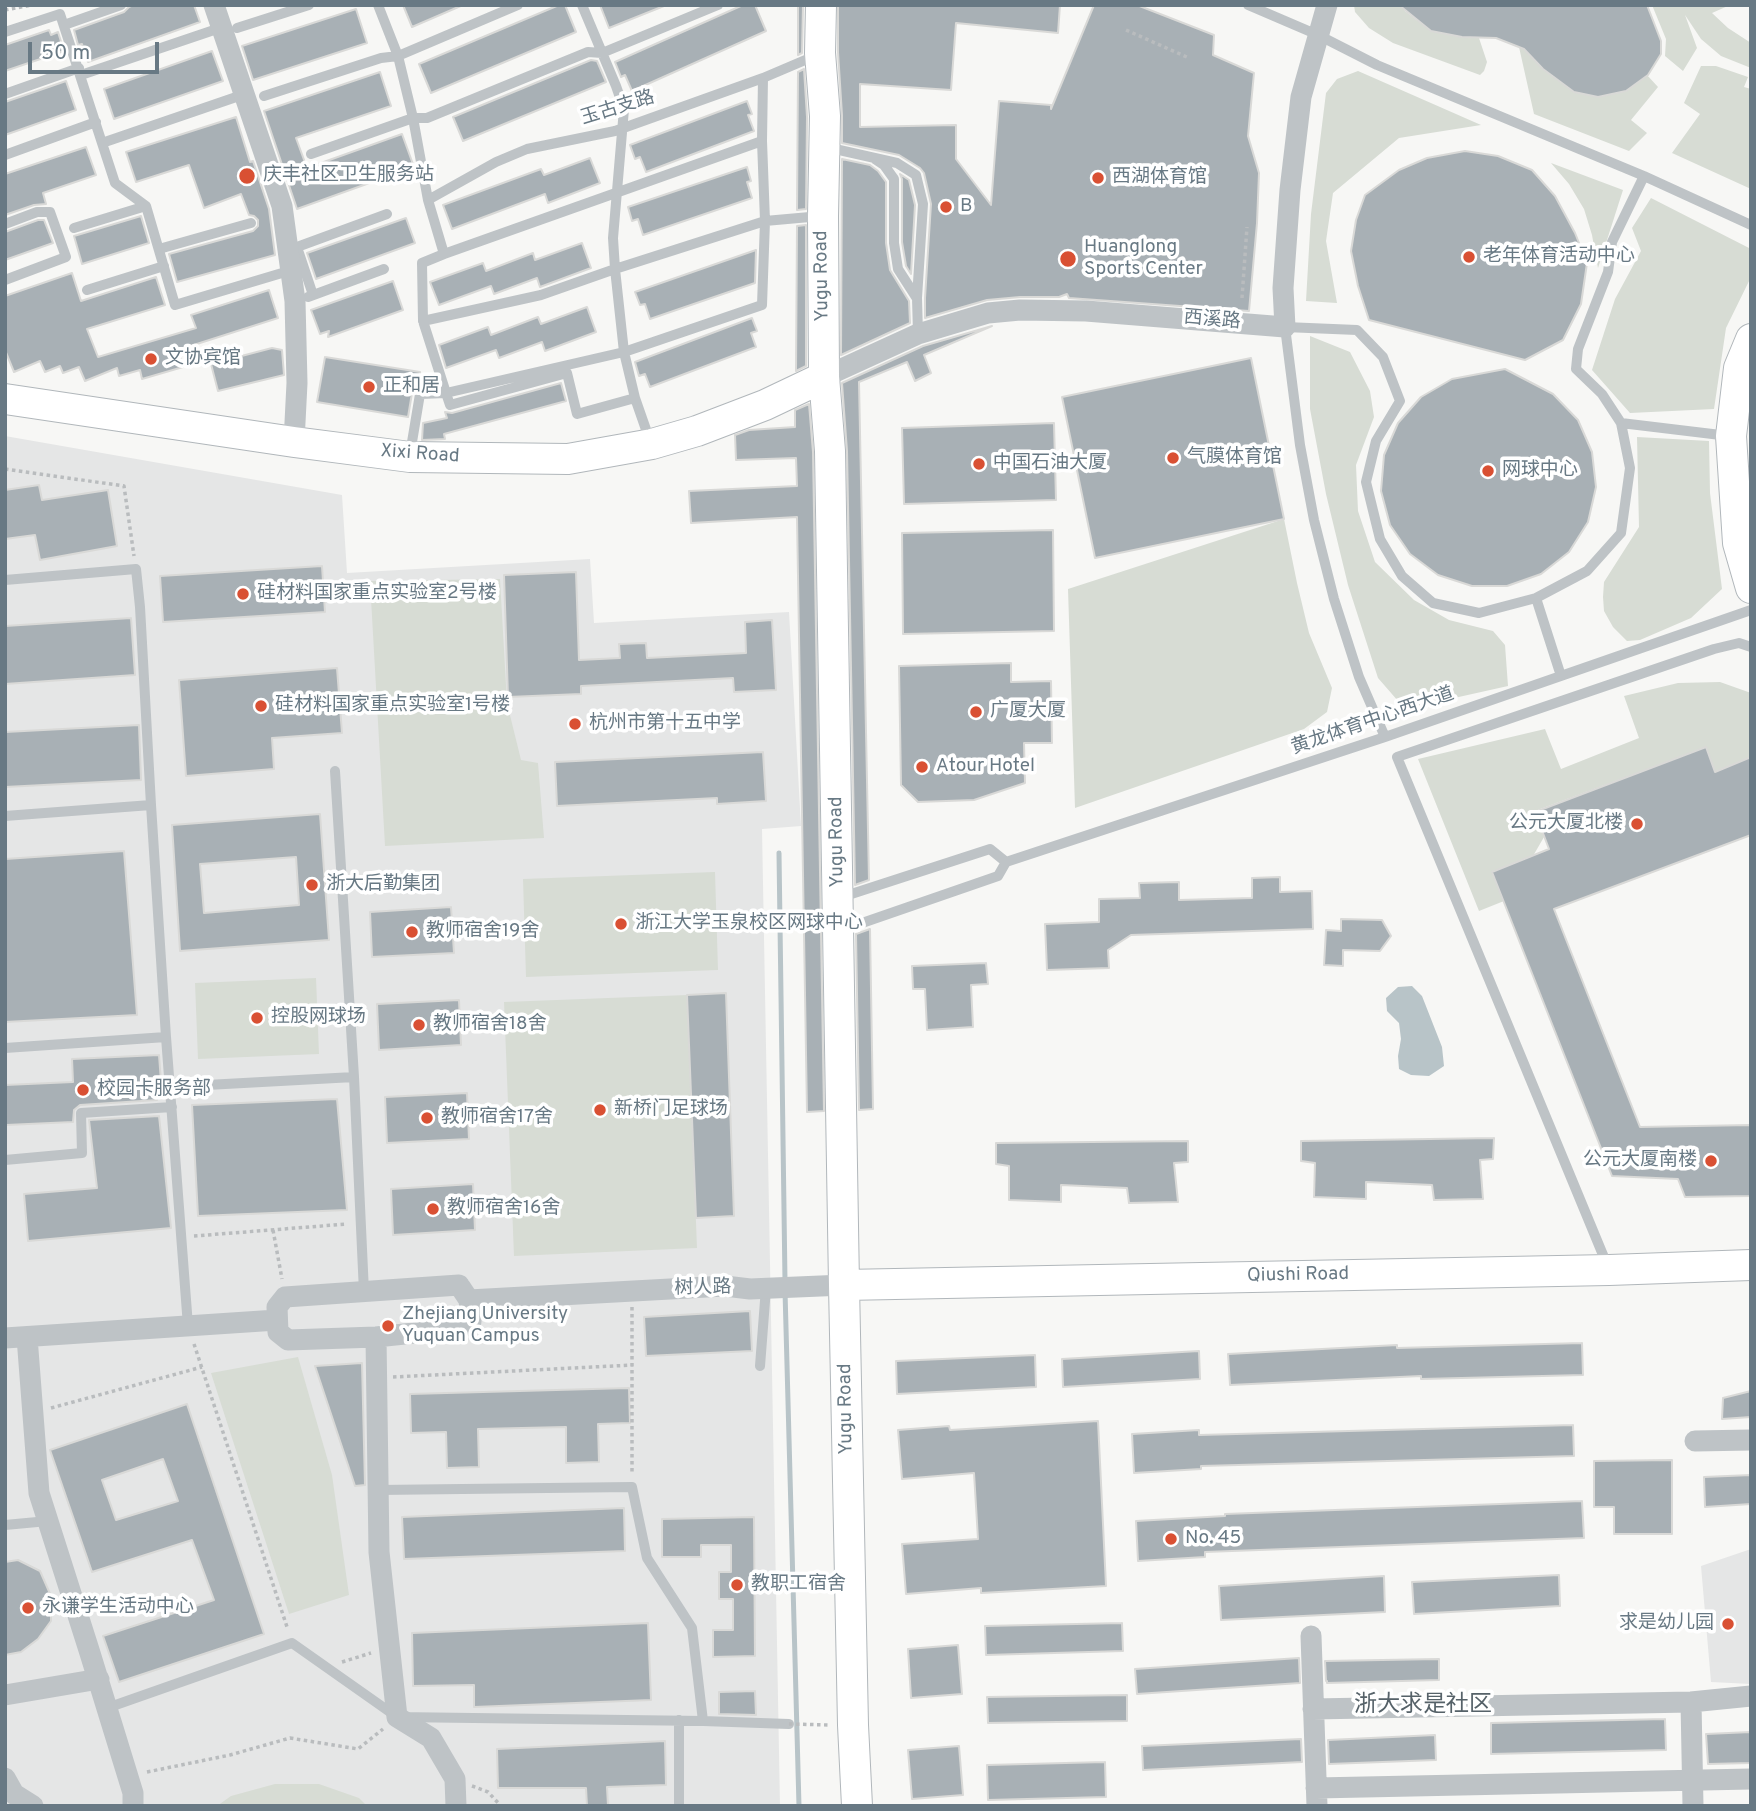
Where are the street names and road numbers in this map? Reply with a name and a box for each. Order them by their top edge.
street label: 玉古支路 [578,87,658,131]
street label: Yugu Road [811,230,835,322]
street label: 西溪路 [1183,307,1241,335]
street label: Xixi Road [380,441,460,469]
street label: 黄龙体育中心西大道 [1288,683,1458,761]
street label: Yugu Road [826,796,850,888]
street label: Qiushi Road [1247,1264,1349,1288]
street label: 树人路 [674,1277,732,1301]
street label: Yugu Road [835,1363,859,1455]

